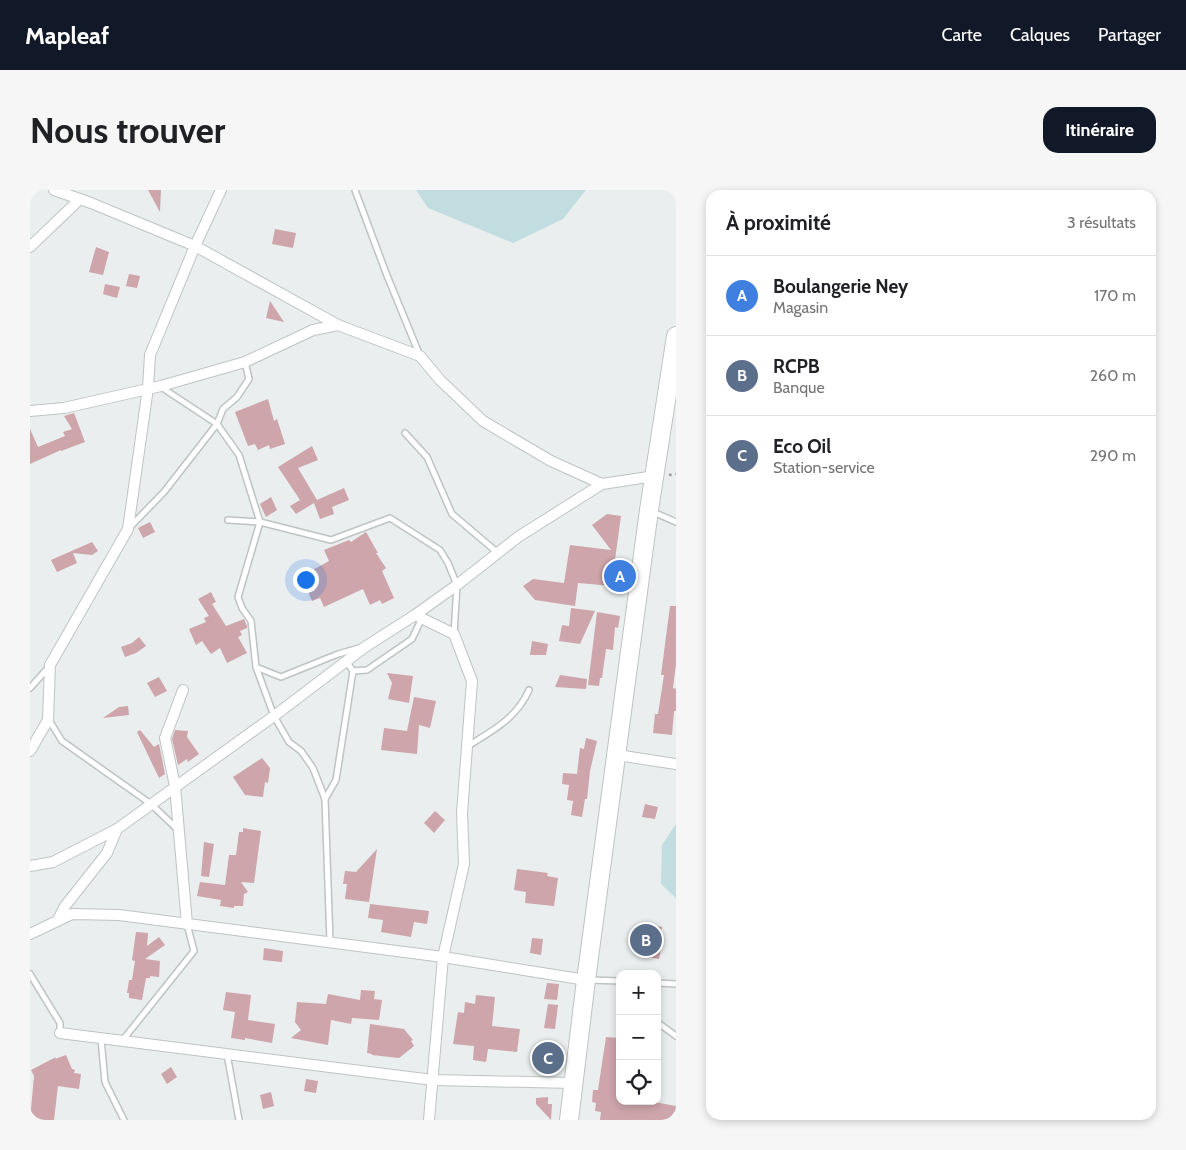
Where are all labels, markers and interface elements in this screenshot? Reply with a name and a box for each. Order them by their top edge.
text: Mapleaf [25,21,109,50]
text: Carte [941,24,982,46]
text: Calques [1010,24,1070,46]
text: Partager [1098,24,1161,46]
button: Itinéraire [1043,107,1156,153]
text: Nous trouver [30,109,225,152]
text: À proximité [726,210,831,235]
text: 3 résultats [1067,213,1136,232]
text: Boulangerie Ney [773,275,908,298]
text: A [737,286,747,305]
text: 170 m [1094,286,1136,305]
text: Magasin [773,298,828,317]
text: RCPB [773,355,820,378]
text: B [737,366,747,385]
text: 260 m [1090,366,1136,385]
text: Banque [773,378,825,397]
text: Eco Oil [773,435,831,458]
text: C [737,446,747,465]
text: 290 m [1090,446,1136,465]
text: Station-service [773,458,875,477]
pin: A [604,557,636,595]
your location [293,567,319,593]
pin: B [630,921,662,959]
map controls [616,970,661,1105]
button: + [616,970,661,1015]
button: − [616,1015,661,1060]
pin: C [532,1039,564,1077]
button: locate [616,1060,661,1105]

